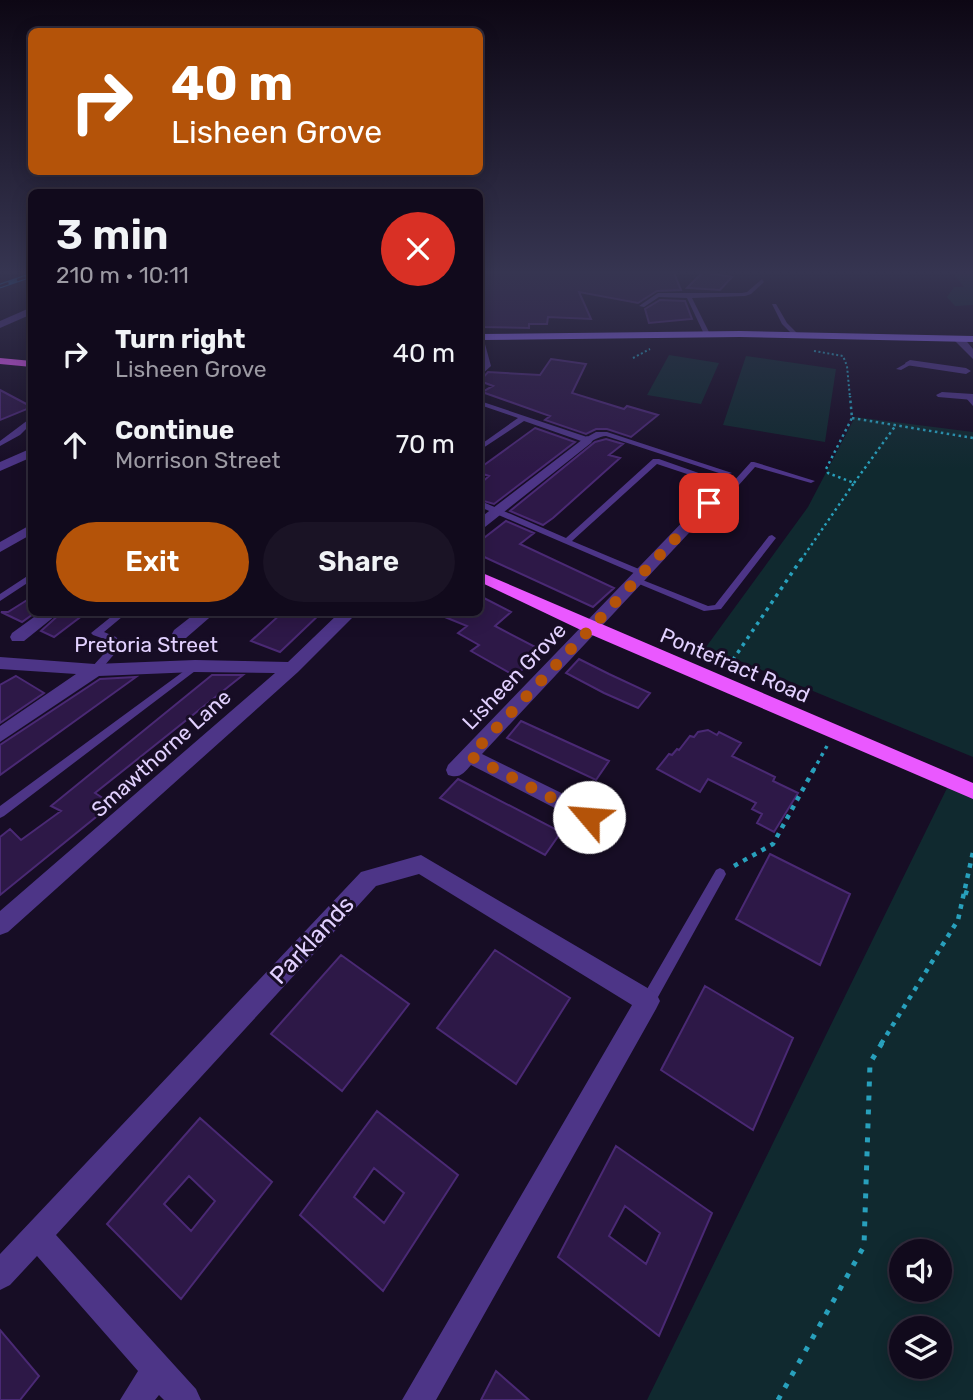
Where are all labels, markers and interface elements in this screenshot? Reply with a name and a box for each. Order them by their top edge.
text: 40 m [171,54,293,112]
icon: right [56,56,147,147]
text: Lisheen Grove [171,113,382,151]
text: 3 min [56,210,169,260]
button: close [381,212,455,286]
text: 210 m · 10:11 [56,261,189,289]
text: Turn right [115,324,245,355]
icon: right [56,335,94,373]
text: 40 m [393,338,455,369]
text: Lisheen Grove [115,355,267,383]
text: Continue [115,415,234,446]
icon: ahead [56,426,94,464]
text: 70 m [396,429,455,460]
text: Morrison Street [115,446,281,474]
pin [679,473,739,533]
icon: arrive [690,484,728,522]
button: Exit [56,522,249,602]
button: Share [263,522,455,602]
street label: Lisheen Grove [457,617,571,735]
street label: Pontefract Road [656,622,814,708]
street label: Pretoria Street [74,632,218,657]
street label: Smawthorne Lane [86,684,236,822]
position arrow [552,780,626,854]
street label: Parklands [264,890,360,990]
map controls [889,1239,952,1379]
button: sound [889,1239,952,1302]
button: layers [889,1316,952,1379]

